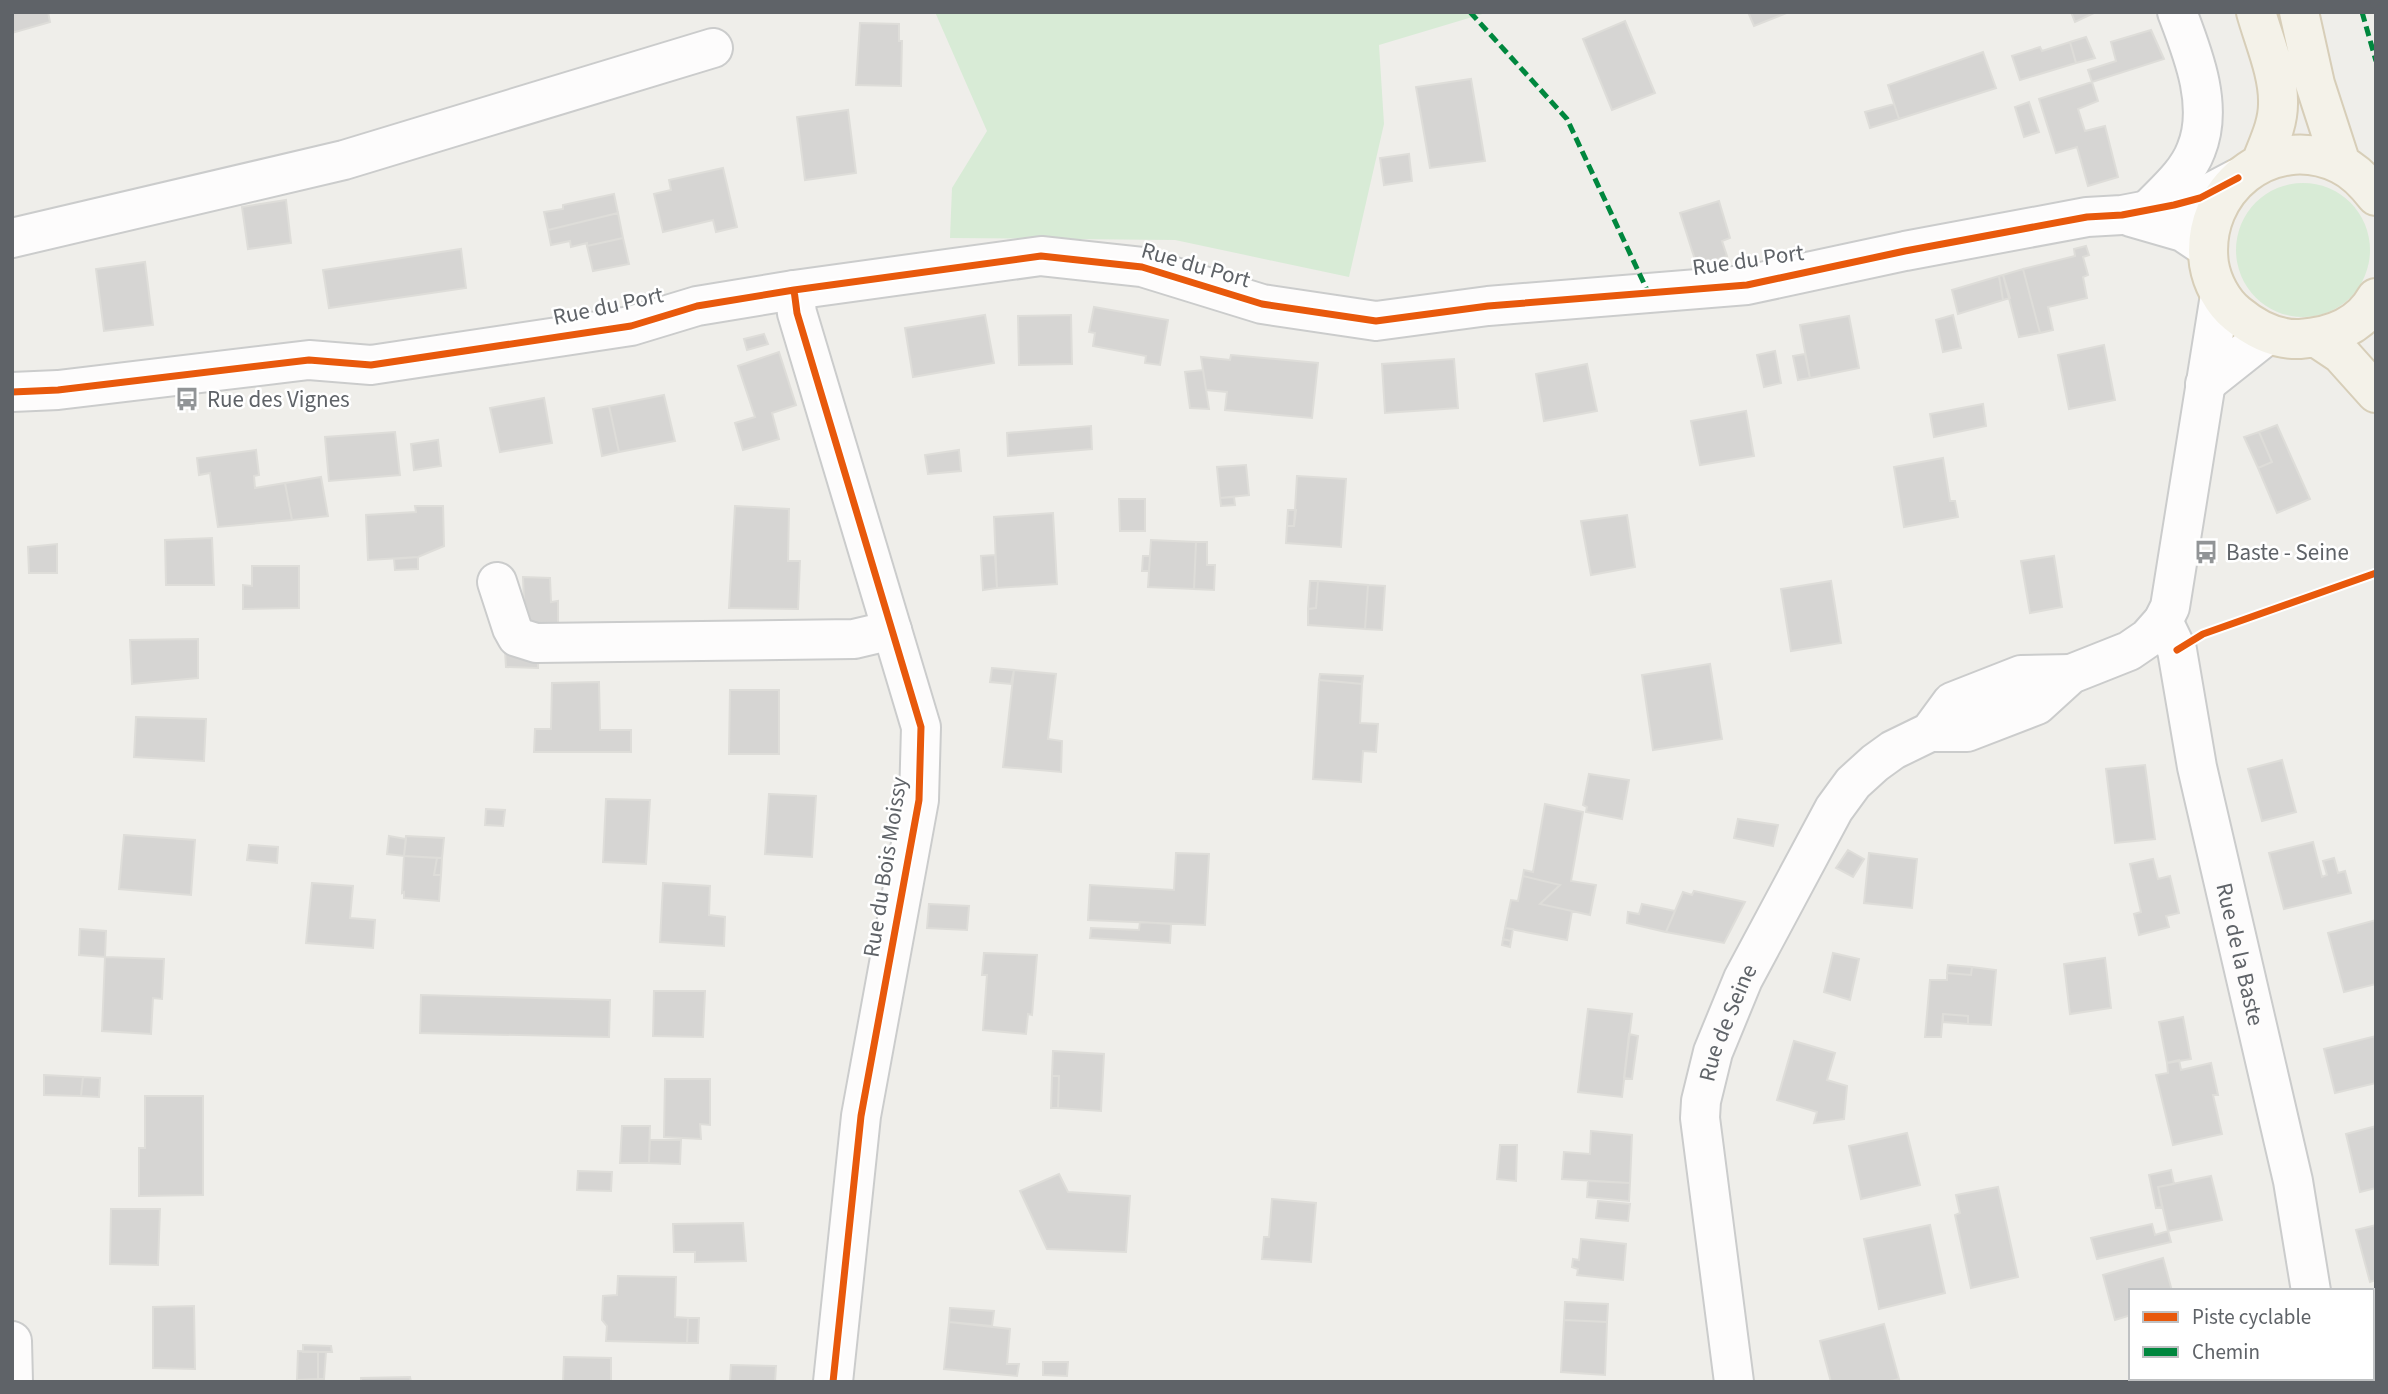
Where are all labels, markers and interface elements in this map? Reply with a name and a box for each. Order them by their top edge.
street label: Rue du Port [1138,234,1255,296]
street label: Rue du Port [1690,236,1806,284]
street label: Rue du Port [550,278,667,334]
place label: Rue des Vignes [207,383,350,416]
bus stop icon: Rue des Vignes [173,385,201,413]
place label: Baste - Seine [2226,536,2349,569]
bus stop icon: Baste - Seine [2192,538,2220,566]
street label: Rue du Bois Moissy [854,774,916,960]
street label: Rue de la Baste [2208,879,2273,1029]
street label: Rue de Seine [1690,958,1765,1085]
legend [2129,1289,2374,1380]
text: Piste cyclable [2192,1302,2311,1332]
text: Chemin [2192,1337,2260,1367]

